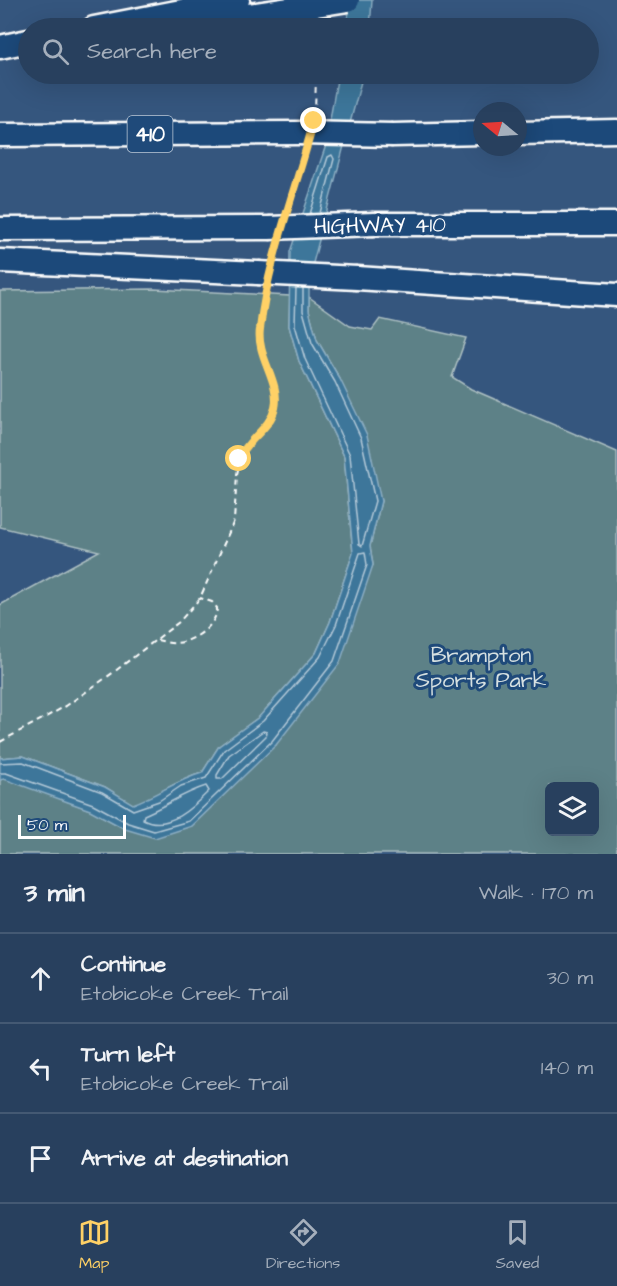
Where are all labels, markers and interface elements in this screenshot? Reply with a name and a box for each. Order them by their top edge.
search box [18,18,599,84]
icon: search [39,35,72,68]
text: Search here [87,36,217,67]
north arrow [473,102,527,156]
route end [300,107,326,133]
road number: 410 [128,116,172,152]
street label: HIGHWAY 410 [314,209,446,243]
route start [225,445,251,471]
park label: Brampton Sports Park [416,640,547,696]
map controls [545,782,599,836]
button: layers [545,782,599,836]
scale bar [18,812,126,840]
text: 50 m [27,814,67,836]
text: 3 min [24,875,85,911]
text: Walk · 170 m [479,879,593,907]
text: Continue [81,949,166,980]
icon: ahead [24,962,57,995]
text: 30 m [547,964,593,992]
text: Etobicoke Creek Trail [81,980,288,1008]
text: Turn left [81,1039,175,1070]
icon: left [24,1052,57,1085]
text: 140 m [541,1054,593,1082]
text: Etobicoke Creek Trail [81,1070,288,1098]
icon: arrive [24,1142,57,1175]
text: Arrive at destination [81,1143,288,1174]
tab: Map [78,1216,111,1274]
tab: Directions [266,1216,340,1274]
tab: Saved [496,1216,539,1274]

